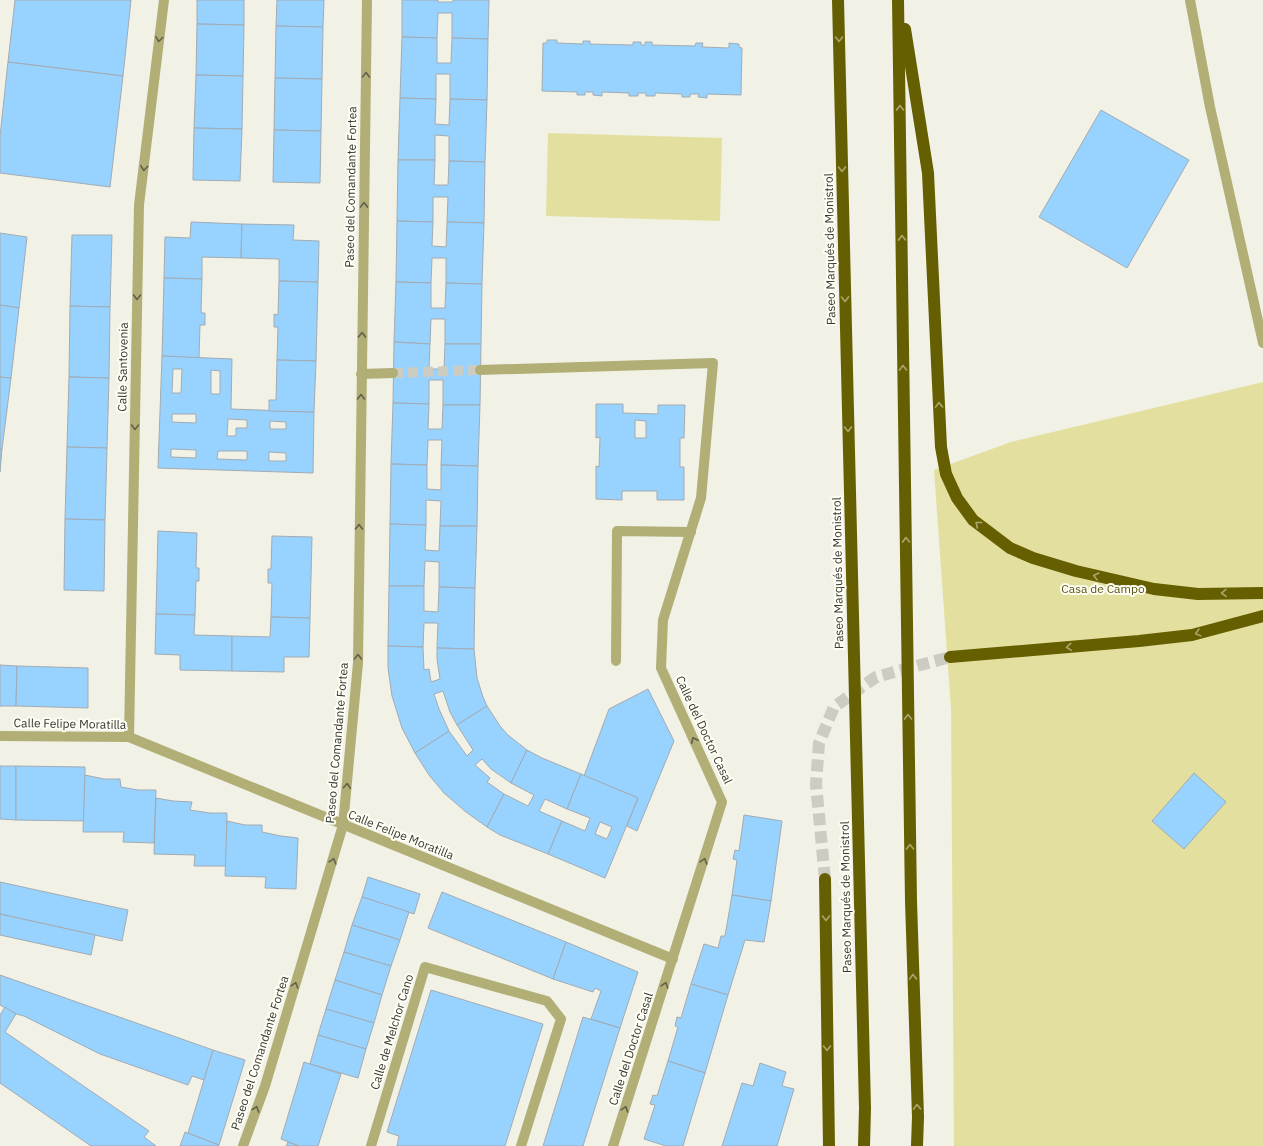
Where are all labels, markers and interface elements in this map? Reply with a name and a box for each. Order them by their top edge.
one-way arrow [155,36,164,42]
one-way arrow [835,36,843,42]
one-way arrow [362,72,370,78]
one-way arrow [895,105,904,111]
street label: Paseo del Comandante Fortea [342,106,359,268]
one-way arrow [139,165,148,171]
one-way arrow [838,166,846,172]
street label: Paseo Marqués de Monistrol [821,173,838,325]
one-way arrow [360,202,368,208]
one-way arrow [897,235,906,241]
one-way arrow [133,294,141,300]
one-way arrow [841,296,849,302]
street label: Calle Santovenia [114,322,131,412]
one-way arrow [358,332,366,338]
one-way arrow [899,365,908,371]
one-way arrow [357,394,365,400]
one-way arrow [935,402,943,408]
one-way arrow [131,424,139,430]
one-way arrow [844,426,853,432]
street label: Paseo Marqués de Monistrol [829,497,846,649]
one-way arrow [976,522,983,529]
one-way arrow [355,524,364,530]
one-way arrow [902,537,910,543]
one-way arrow [1093,572,1099,580]
park label: Casa de Campo [1061,581,1145,596]
one-way arrow [1221,589,1227,597]
one-way arrow [1195,628,1202,637]
one-way arrow [1066,642,1072,651]
one-way arrow [354,654,362,660]
street label: Paseo del Comandante Fortea [322,661,351,824]
street label: Calle del Doctor Casal [673,673,736,786]
one-way arrow [904,714,912,720]
street label: Calle Felipe Moratilla [14,715,127,732]
one-way arrow [691,737,699,744]
one-way arrow [342,783,351,789]
street label: Calle Felipe Moratilla [346,806,457,863]
street label: Paseo Marqués de Monistrol [837,821,854,973]
one-way arrow [906,844,914,850]
one-way arrow [328,858,337,865]
one-way arrow [699,858,708,865]
one-way arrow [822,915,830,921]
street label: Calle de Melchor Cano [367,972,416,1091]
street label: Paseo del Comandante Fortea [227,973,292,1132]
one-way arrow [909,974,918,980]
one-way arrow [290,982,299,989]
one-way arrow [660,982,668,989]
street label: Calle del Doctor Casal [605,991,656,1107]
one-way arrow [823,1045,831,1051]
one-way arrow [913,1104,922,1110]
one-way arrow [252,1106,260,1113]
one-way arrow [620,1106,629,1113]

